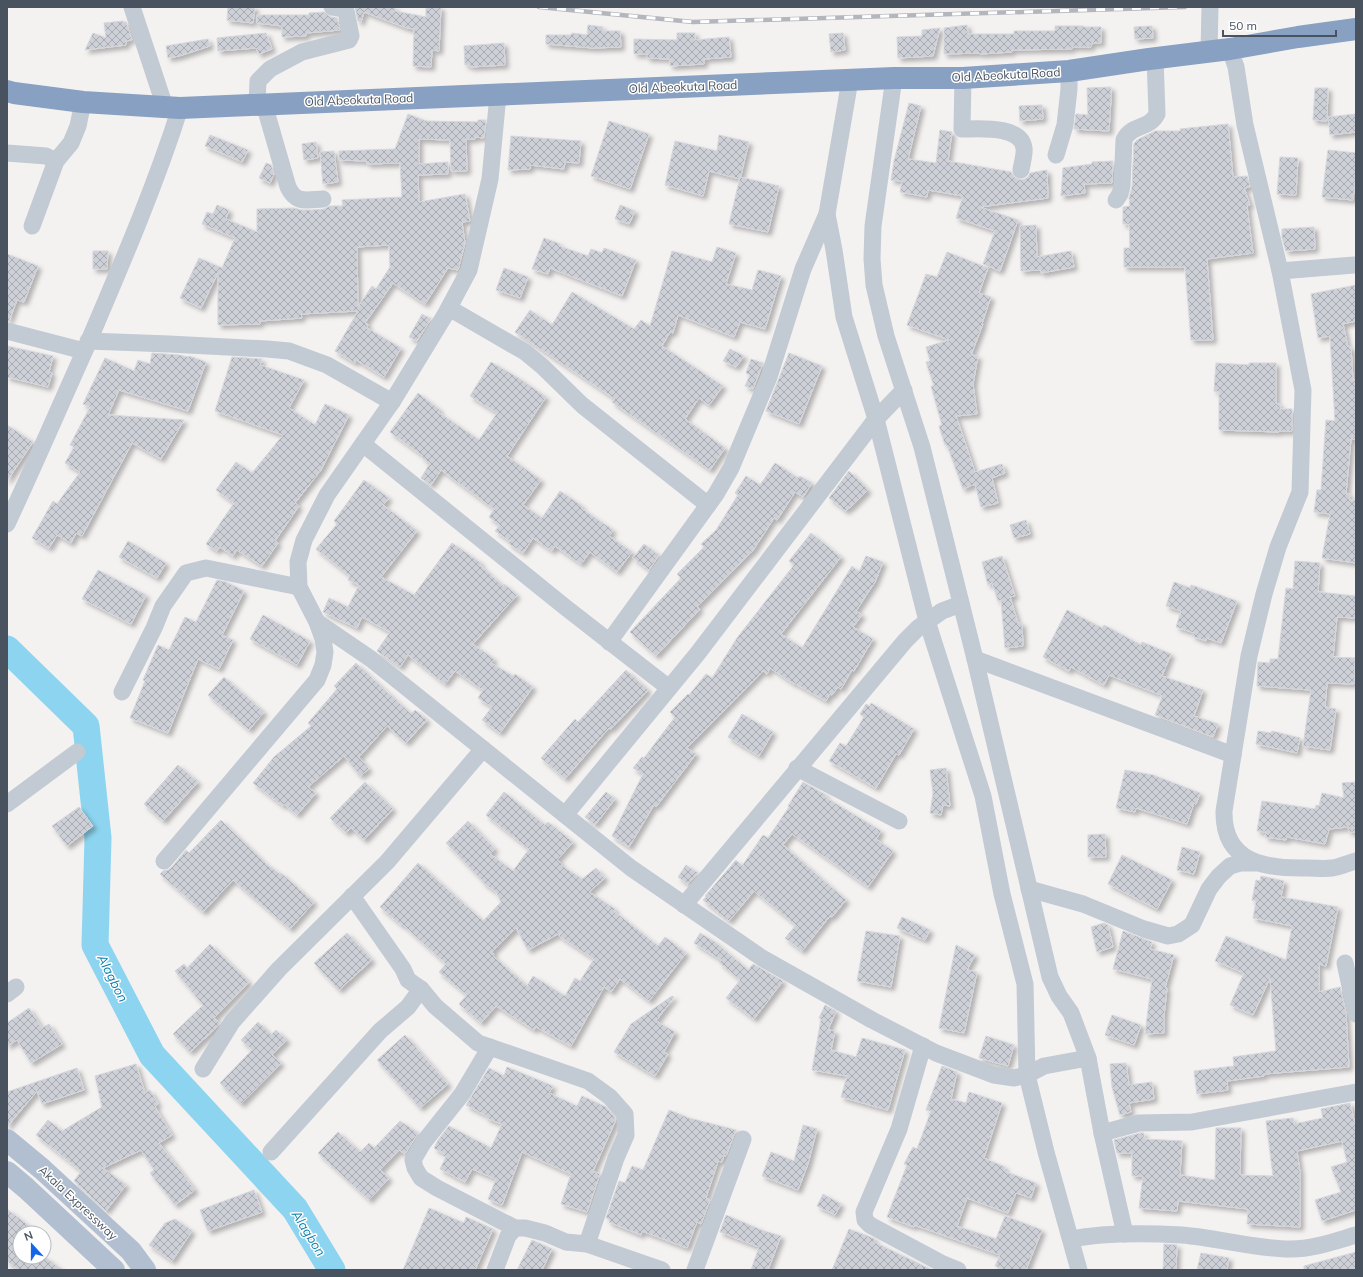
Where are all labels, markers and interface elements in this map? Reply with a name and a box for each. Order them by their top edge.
scale bar [1223,12,1336,38]
text: 50 m [1229,18,1257,33]
street label: Old Abeokuta Road [951,64,1061,85]
street label: Old Abeokuta Road [628,77,738,96]
street label: Old Abeokuta Road [304,90,414,109]
water label: Alagbon [94,951,132,1004]
street label: Akala Expressway [36,1162,121,1243]
water label: Alagbon [288,1206,329,1259]
north arrow [12,1225,52,1265]
text: N [22,1228,35,1244]

